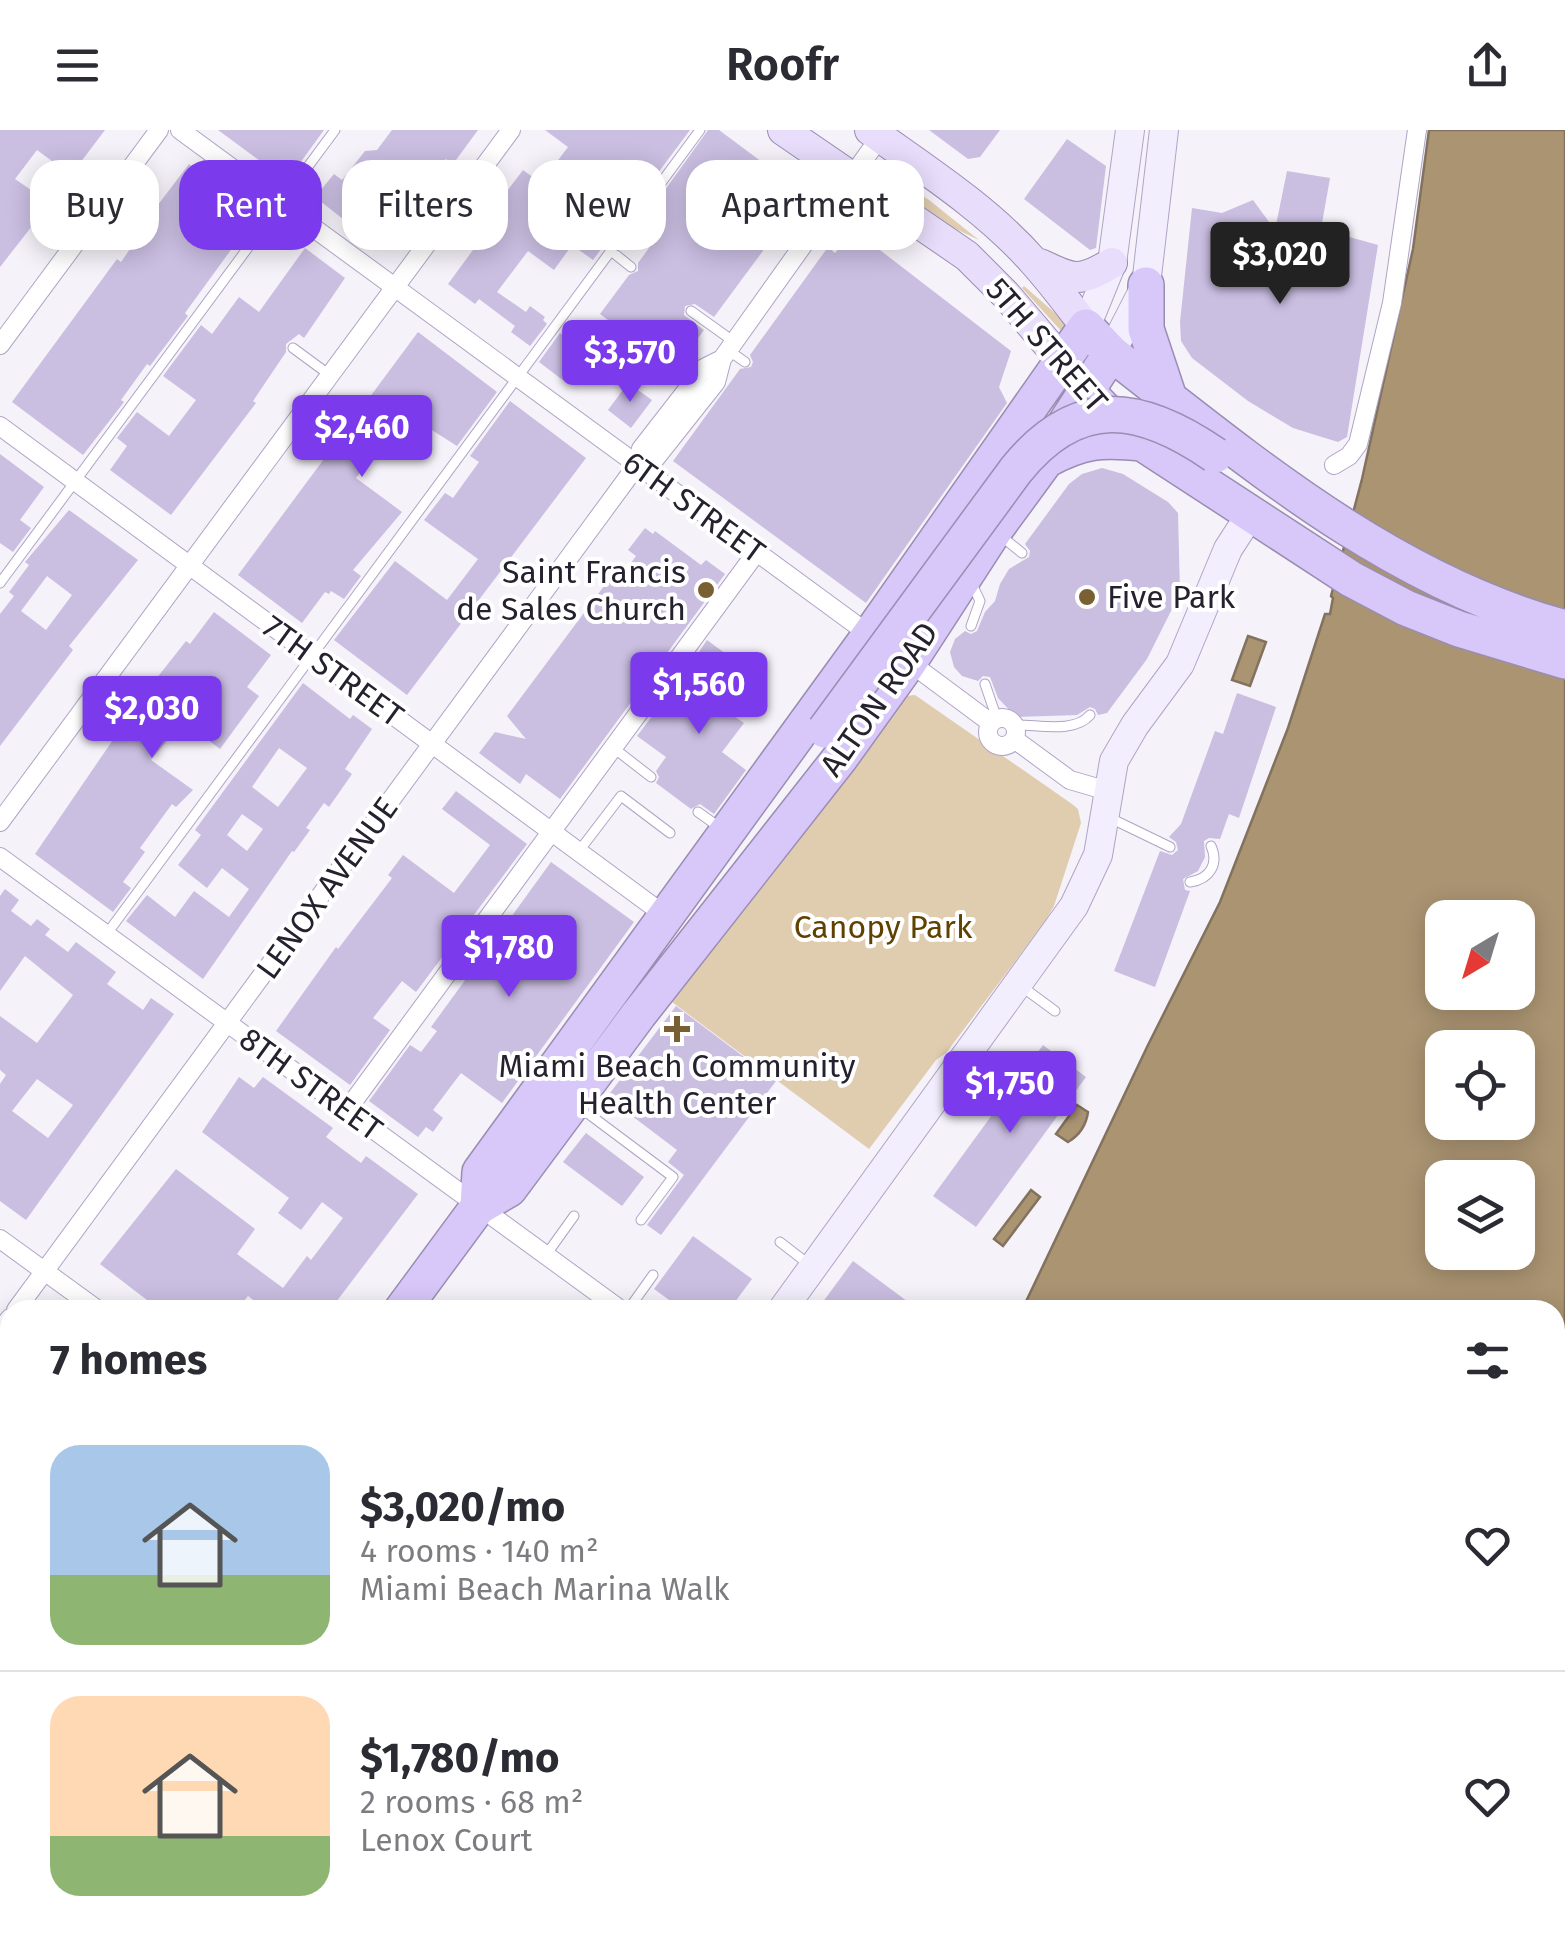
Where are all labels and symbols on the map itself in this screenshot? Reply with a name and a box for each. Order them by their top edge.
pin: $3,020 [1199,222,1361,307]
street label: 5TH STREET [979,270,1116,420]
pin: $3,570 [549,320,711,405]
pin: $2,460 [281,395,443,480]
street label: 6TH STREET [616,443,773,571]
place label: Saint Francis de Sales Church [456,553,686,628]
place label: Five Park [1107,578,1236,616]
marker: Saint Francis de Sales Church [695,579,717,601]
marker: Five Park [1076,586,1098,608]
street label: 7TH STREET [255,607,411,735]
street label: ALTON ROAD [812,615,946,783]
pin: $1,560 [618,652,780,737]
pin: $2,030 [71,676,233,761]
street label: LENOX AVENUE [248,790,406,986]
north arrow [1425,900,1535,1010]
park label: Canopy Park [794,908,973,946]
pin: $1,780 [428,915,590,1000]
marker: Miami Beach Community Health Center [664,1016,690,1042]
street label: 8TH STREET [232,1019,390,1149]
place label: Miami Beach Community Health Center [498,1047,856,1122]
pin: $1,750 [929,1051,1091,1136]

